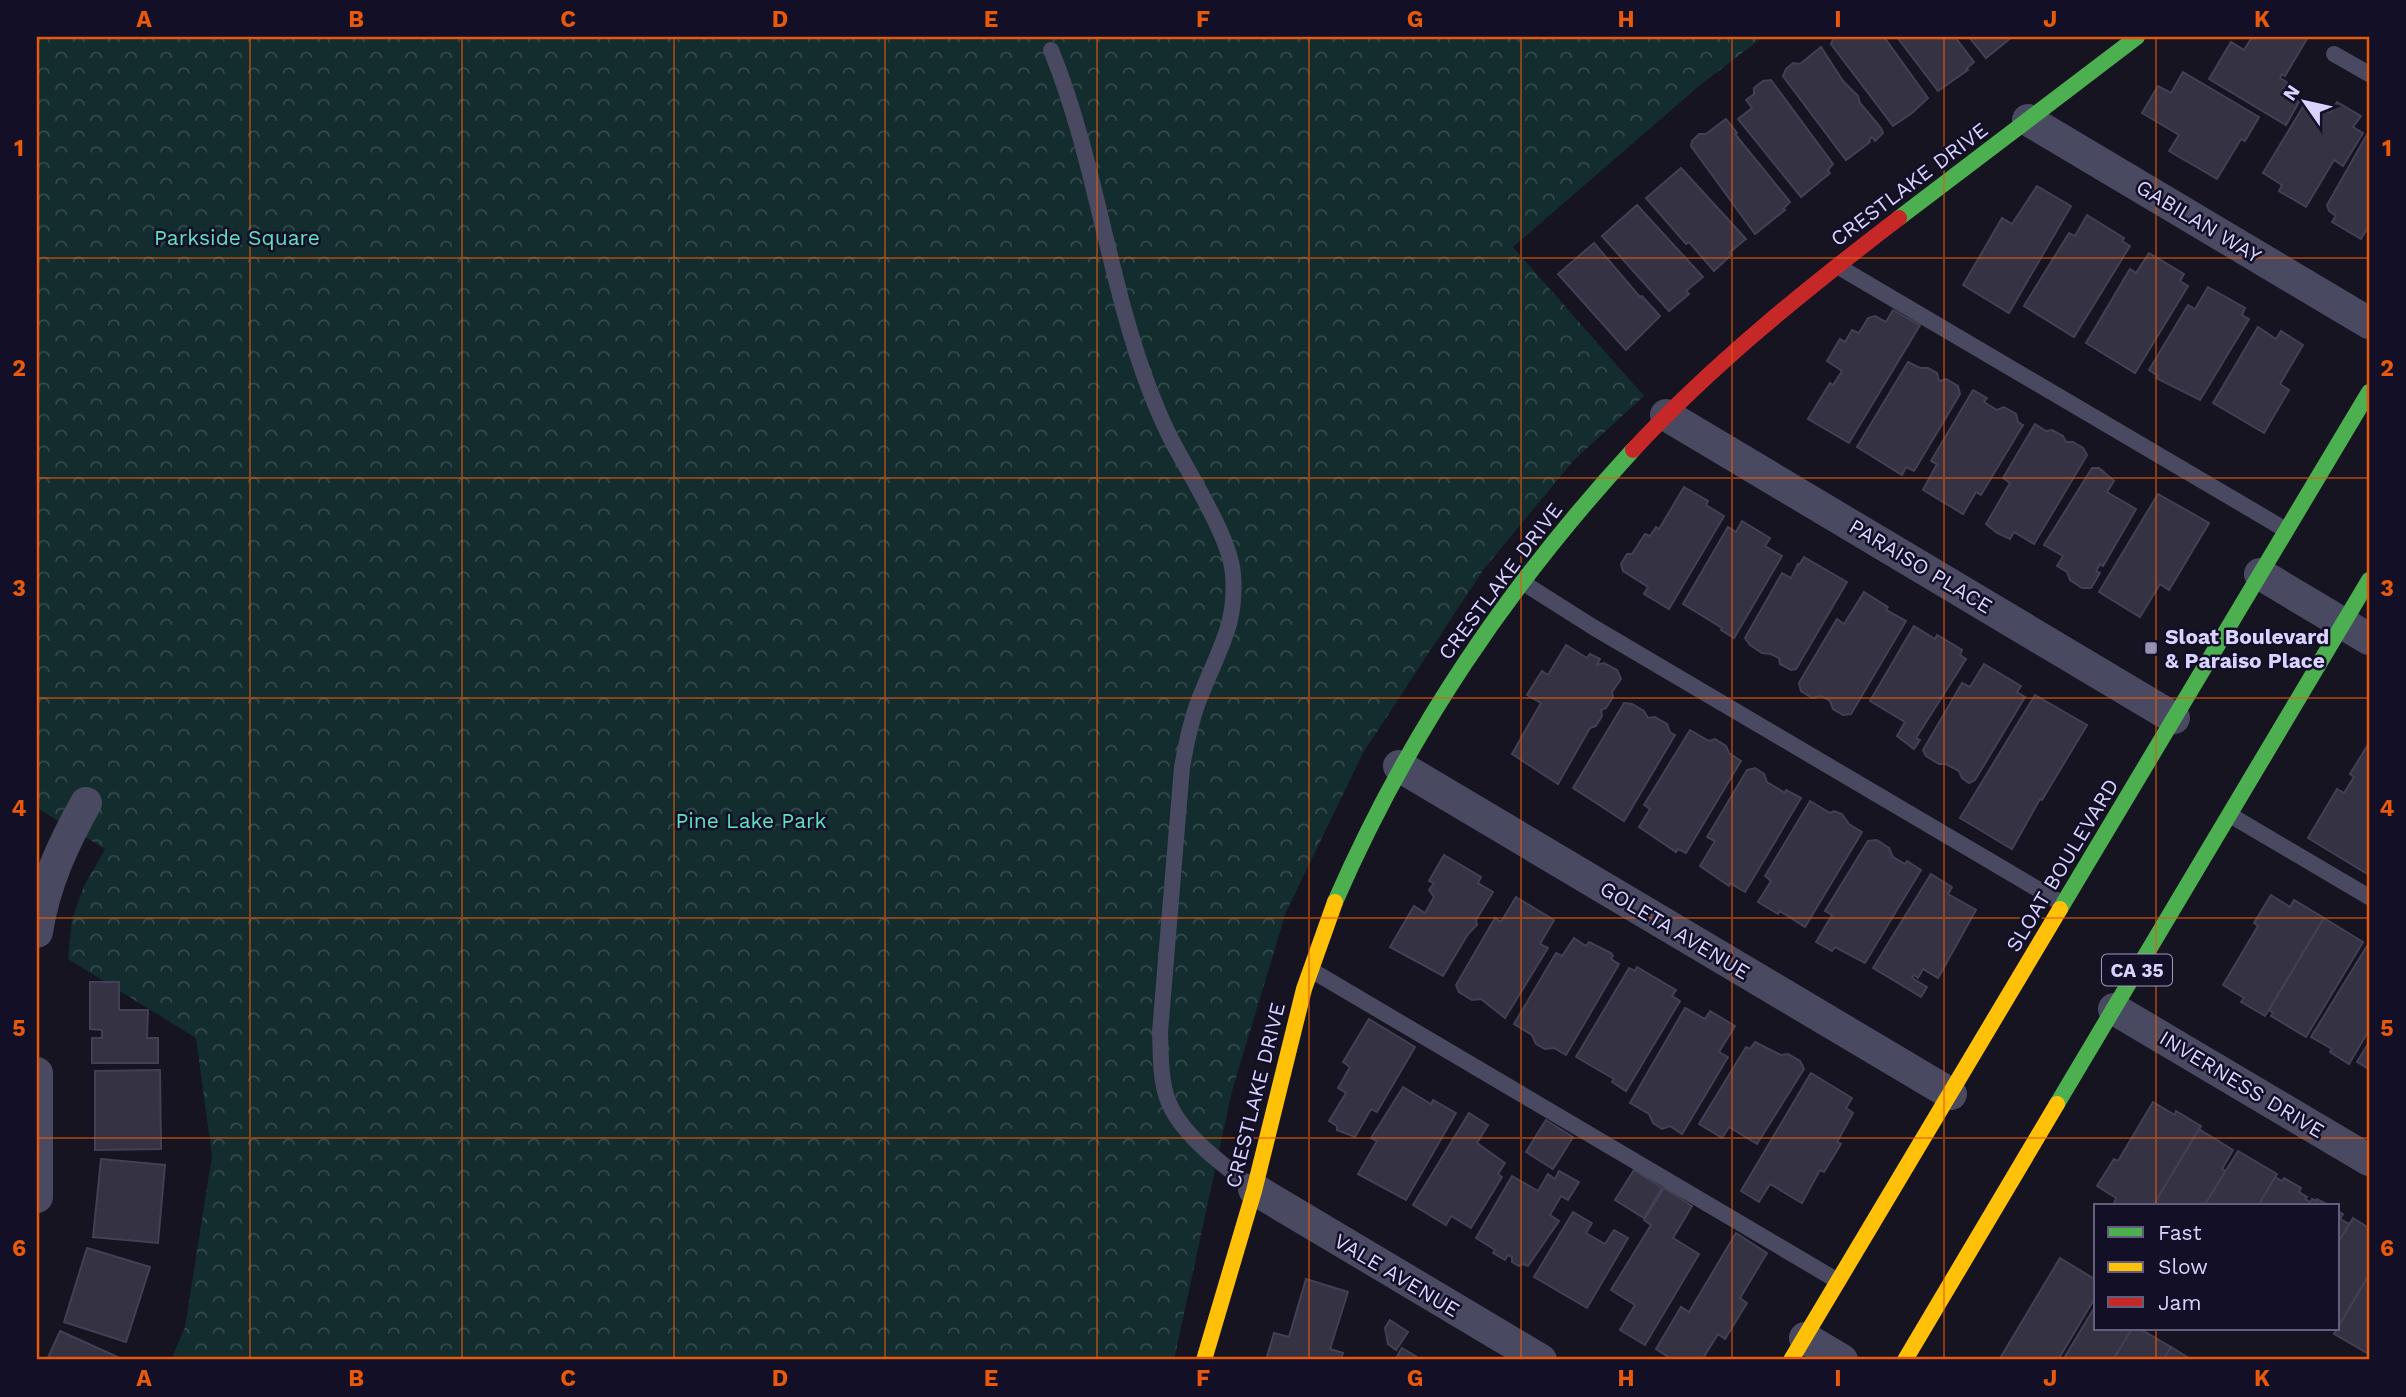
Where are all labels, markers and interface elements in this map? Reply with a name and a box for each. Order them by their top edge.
text: A [136,6,152,33]
text: B [348,6,364,33]
text: C [560,6,576,33]
text: D [772,6,788,33]
text: E [984,6,998,33]
text: F [1196,6,1210,33]
text: G [1407,6,1423,33]
text: H [1617,6,1635,33]
text: I [1834,6,1842,33]
text: J [2043,6,2057,33]
text: K [2254,6,2270,33]
north arrow [2270,66,2340,136]
text: N [2278,81,2305,105]
street label: CRESTLAKE DRIVE [1825,117,1993,251]
text: 1 [14,135,24,162]
text: 1 [2382,135,2392,162]
street label: GABILAN WAY [2132,174,2266,268]
park label: Parkside Square [154,225,320,250]
text: 2 [12,355,26,382]
text: 2 [2380,355,2394,382]
street label: CRESTLAKE DRIVE [1433,497,1567,665]
street label: PARAISO PLACE [1845,513,1997,619]
text: 3 [12,575,26,602]
text: 3 [2380,575,2394,602]
place label: Sloat Boulevard & Paraiso Place [2165,624,2329,673]
marker: Sloat Boulevard & Paraiso Place [2143,640,2159,656]
street label: SLOAT BOULEVARD [2000,774,2124,956]
text: 4 [12,795,27,822]
text: 4 [2380,795,2395,822]
park label: Pine Lake Park [675,808,827,833]
street label: GOLETA AVENUE [1596,875,1754,985]
road number: CA 35 [2102,954,2172,986]
street label: CRESTLAKE DRIVE [1220,1000,1290,1190]
text: 5 [12,1015,26,1042]
text: 5 [2380,1015,2394,1042]
street label: INVERNESS DRIVE [2155,1025,2329,1143]
legend [2094,1204,2340,1330]
text: Fast [2158,1220,2202,1245]
street label: VALE AVENUE [1330,1228,1464,1322]
text: 6 [12,1235,26,1262]
text: 6 [2380,1235,2394,1262]
text: Slow [2158,1254,2208,1279]
text: Jam [2158,1290,2201,1315]
text: A [136,1365,152,1392]
text: B [348,1365,364,1392]
text: C [560,1365,576,1392]
text: D [772,1365,788,1392]
text: E [984,1365,998,1392]
text: F [1196,1365,1210,1392]
text: G [1407,1365,1423,1392]
text: H [1617,1365,1635,1392]
text: I [1834,1365,1842,1392]
text: J [2043,1365,2057,1392]
text: K [2254,1365,2270,1392]

